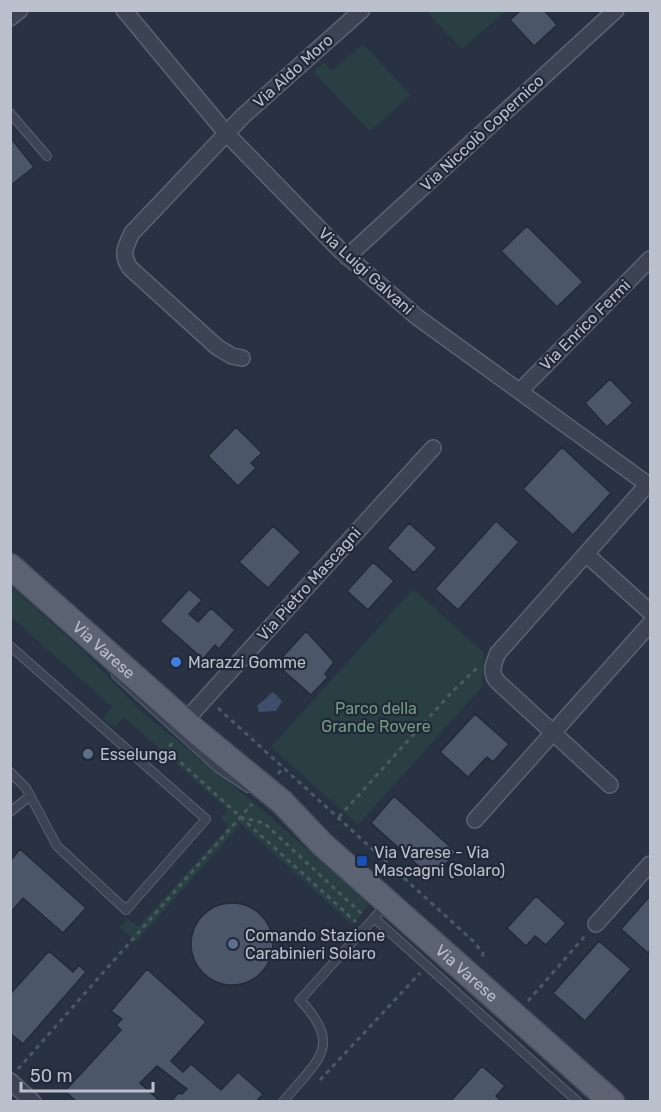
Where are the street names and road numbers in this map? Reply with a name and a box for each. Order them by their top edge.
street label: Via Aldo Moro [249,30,337,112]
street label: Via Niccolò Copernico [416,71,548,195]
street label: Via Luigi Galvani [315,223,417,319]
street label: Via Enrico Fermi [536,276,634,374]
street label: Via Pietro Mascagni [253,523,365,645]
street label: Via Varese [69,617,139,682]
street label: Via Varese [432,940,502,1006]

